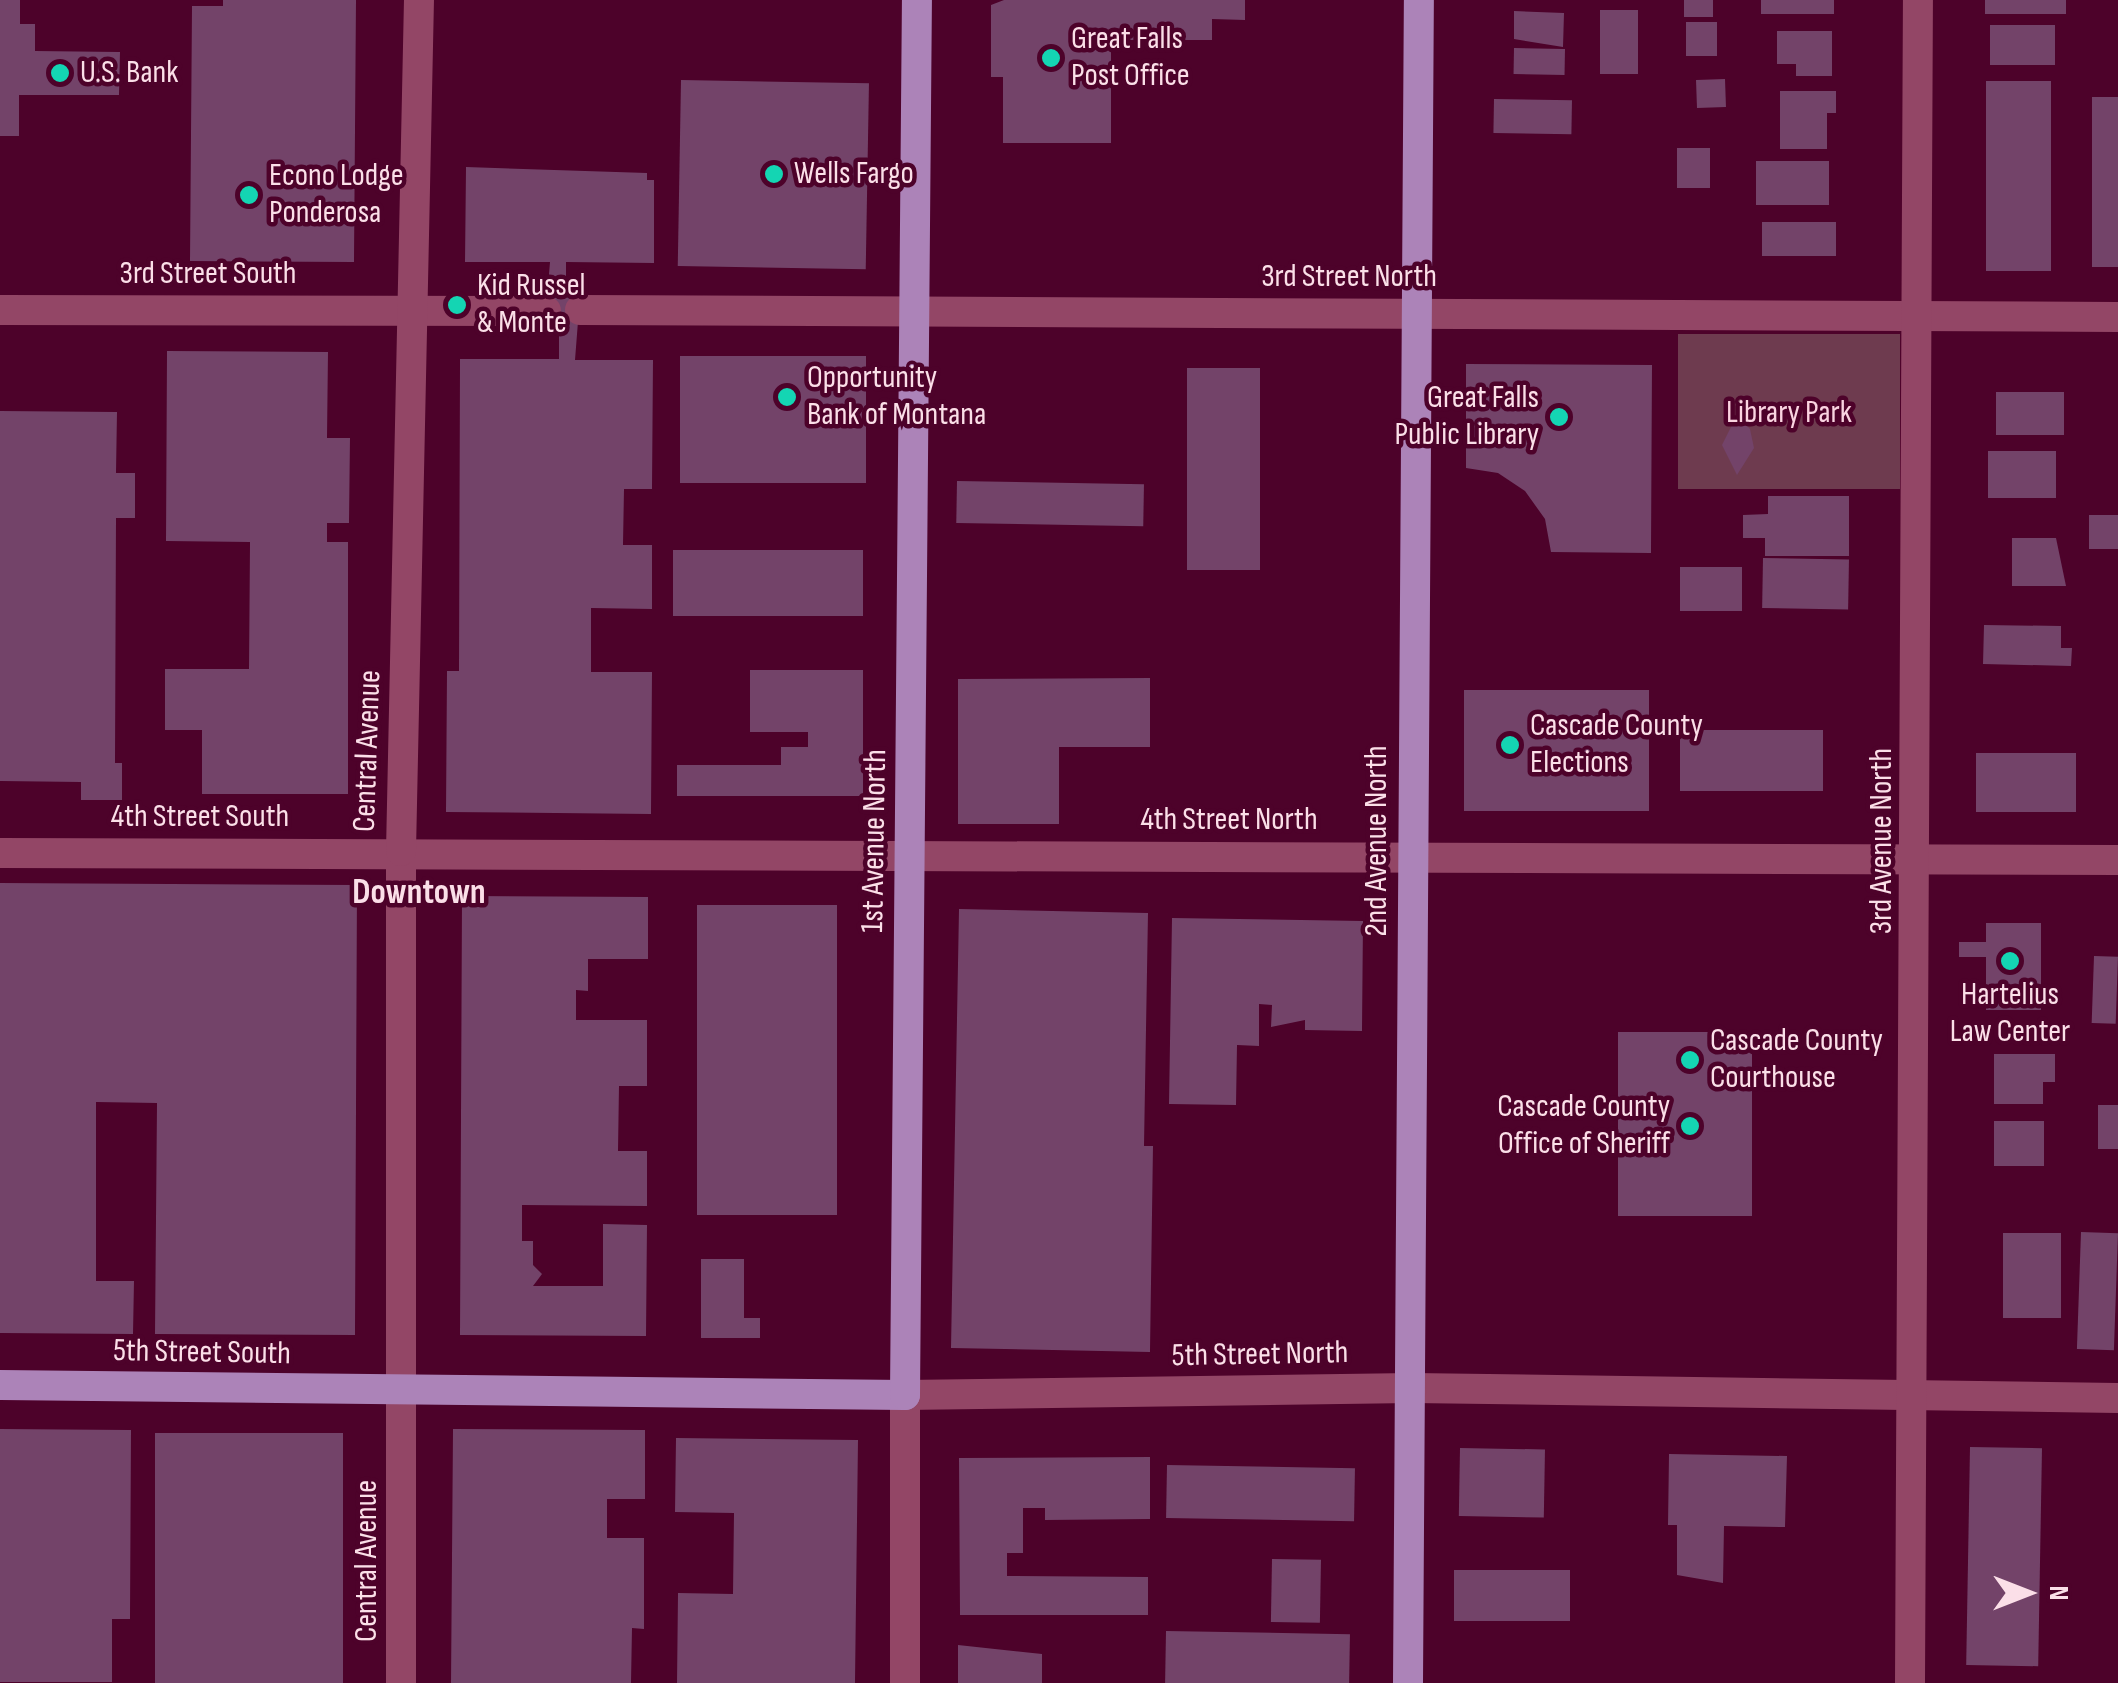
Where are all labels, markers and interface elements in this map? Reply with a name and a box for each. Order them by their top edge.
place label: Great Falls Post Office [1071,21,1190,96]
marker: Great Falls Post Office [1040,47,1062,69]
place label: U.S. Bank [80,54,178,92]
marker: U.S. Bank [49,62,71,84]
place label: Wells Fargo [794,155,914,193]
place label: Econo Lodge Ponderosa [269,158,404,233]
marker: Wells Fargo [763,163,785,185]
marker: Econo Lodge Ponderosa [238,184,260,206]
street label: 3rd Street South [120,255,296,293]
street label: 3rd Street North [1261,258,1437,296]
place label: Kid Russel & Monte [477,268,586,343]
marker: Kid Russel & Monte [446,294,468,316]
place label: Opportunity Bank of Montana [807,360,986,435]
place label: Great Falls Public Library [1395,380,1539,455]
marker: Opportunity Bank of Montana [776,386,798,408]
park label: Library Park [1726,394,1852,432]
marker: Great Falls Public Library [1548,406,1570,428]
street label: Central Avenue [346,669,390,833]
place label: Cascade County Elections [1530,708,1703,783]
marker: Cascade County Elections [1499,734,1521,756]
street label: 2nd Avenue North [1358,745,1396,937]
street label: 3rd Avenue North [1863,748,1901,934]
street label: 1st Avenue North [854,749,896,933]
street label: 4th Street South [111,798,289,836]
street label: 4th Street North [1140,801,1318,839]
district label: Downtown [352,872,486,914]
marker: Hartelius Law Center [1999,950,2021,972]
place label: Hartelius Law Center [1950,977,2070,1052]
place label: Cascade County Courthouse [1710,1023,1883,1098]
marker: Cascade County Courthouse [1679,1049,1701,1071]
place label: Cascade County Office of Sheriff [1497,1089,1670,1164]
marker: Cascade County Office of Sheriff [1679,1115,1701,1137]
street label: 5th Street South [113,1332,291,1374]
street label: 5th Street North [1171,1334,1349,1376]
street label: Central Avenue [348,1480,386,1642]
north arrow [1978,1543,2078,1643]
text: N [2042,1586,2075,1600]

